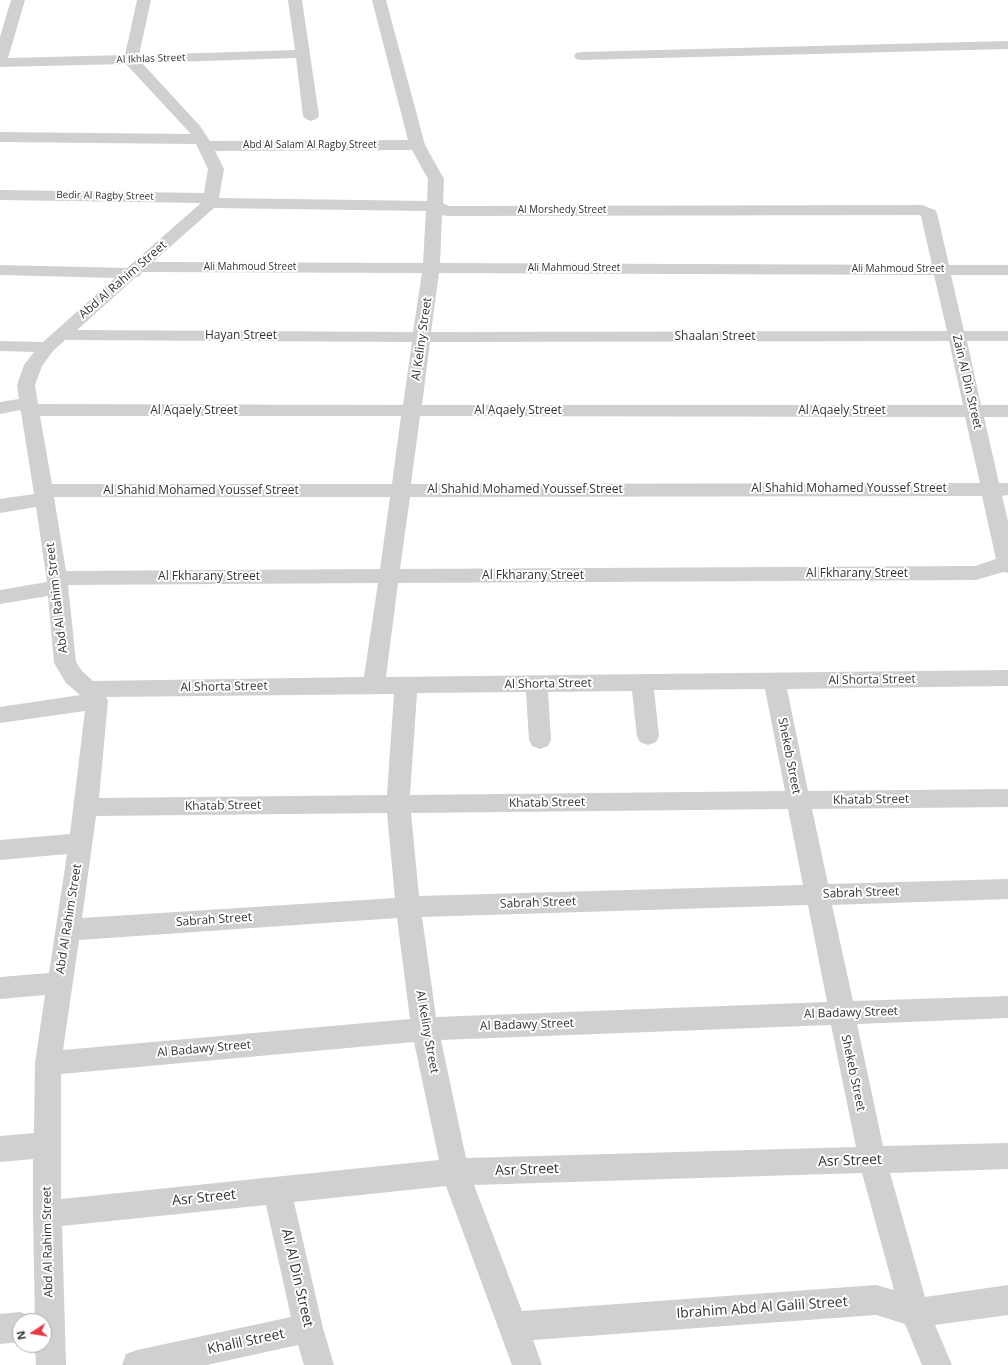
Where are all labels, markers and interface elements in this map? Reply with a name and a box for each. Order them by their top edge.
street label: Al Ikhlas Street [116,52,186,66]
street label: Abd Al Salam Al Ragby Street [243,139,377,151]
street label: Bedir Al Ragby Street [56,189,154,203]
street label: Al Morshedy Street [518,204,606,216]
street label: Abd Al Rahim Street [76,238,170,322]
street label: Ali Mahmoud Street [204,261,296,273]
street label: Ali Mahmoud Street [528,262,620,274]
street label: Ali Mahmoud Street [852,263,944,275]
street label: Al Keliny Street [409,296,435,382]
street label: Hayan Street [205,329,277,343]
street label: Shaalan Street [675,330,755,344]
street label: Zain Al Din Street [949,333,985,431]
street label: Al Aqaely Street [150,404,238,418]
street label: Al Aqaely Street [474,404,562,418]
street label: Al Aqaely Street [798,404,886,418]
street label: Al Shahid Mohamed Youssef Street [751,482,947,496]
street label: Al Shahid Mohamed Youssef Street [427,483,623,497]
street label: Al Shahid Mohamed Youssef Street [103,484,299,498]
street label: Abd Al Rahim Street [43,542,71,654]
street label: Al Fkharany Street [806,567,908,581]
street label: Al Fkharany Street [482,569,584,583]
street label: Al Fkharany Street [158,570,260,584]
street label: Al Shorta Street [828,672,916,688]
street label: Al Shorta Street [504,676,592,692]
street label: Al Shorta Street [180,679,268,695]
street label: Shekeb Street [775,716,803,796]
street label: Khatab Street [833,792,909,808]
street label: Khatab Street [509,795,585,811]
street label: Khatab Street [185,798,261,814]
street label: Abd Al Rahim Street [53,863,85,975]
street label: Sabrah Street [823,884,899,902]
street label: Sabrah Street [500,894,576,912]
street label: Sabrah Street [176,910,252,930]
street label: Al Keliny Street [413,989,441,1075]
street label: Al Badawy Street [804,1004,898,1022]
street label: Al Badawy Street [480,1016,574,1034]
street label: Shekeb Street [838,1034,868,1112]
street label: Al Badawy Street [156,1038,252,1060]
street label: Asr Street [818,1151,882,1171]
street label: Asr Street [495,1160,559,1180]
street label: Abd Al Rahim Street [40,1186,56,1298]
street label: Asr Street [171,1186,237,1210]
street label: Ali Al Din Street [278,1227,316,1329]
street label: Ibrahim Abd Al Galil Street [676,1294,848,1322]
north arrow [12,1313,52,1353]
street label: Khalil Street [206,1326,286,1358]
text: N [12,1329,29,1341]

